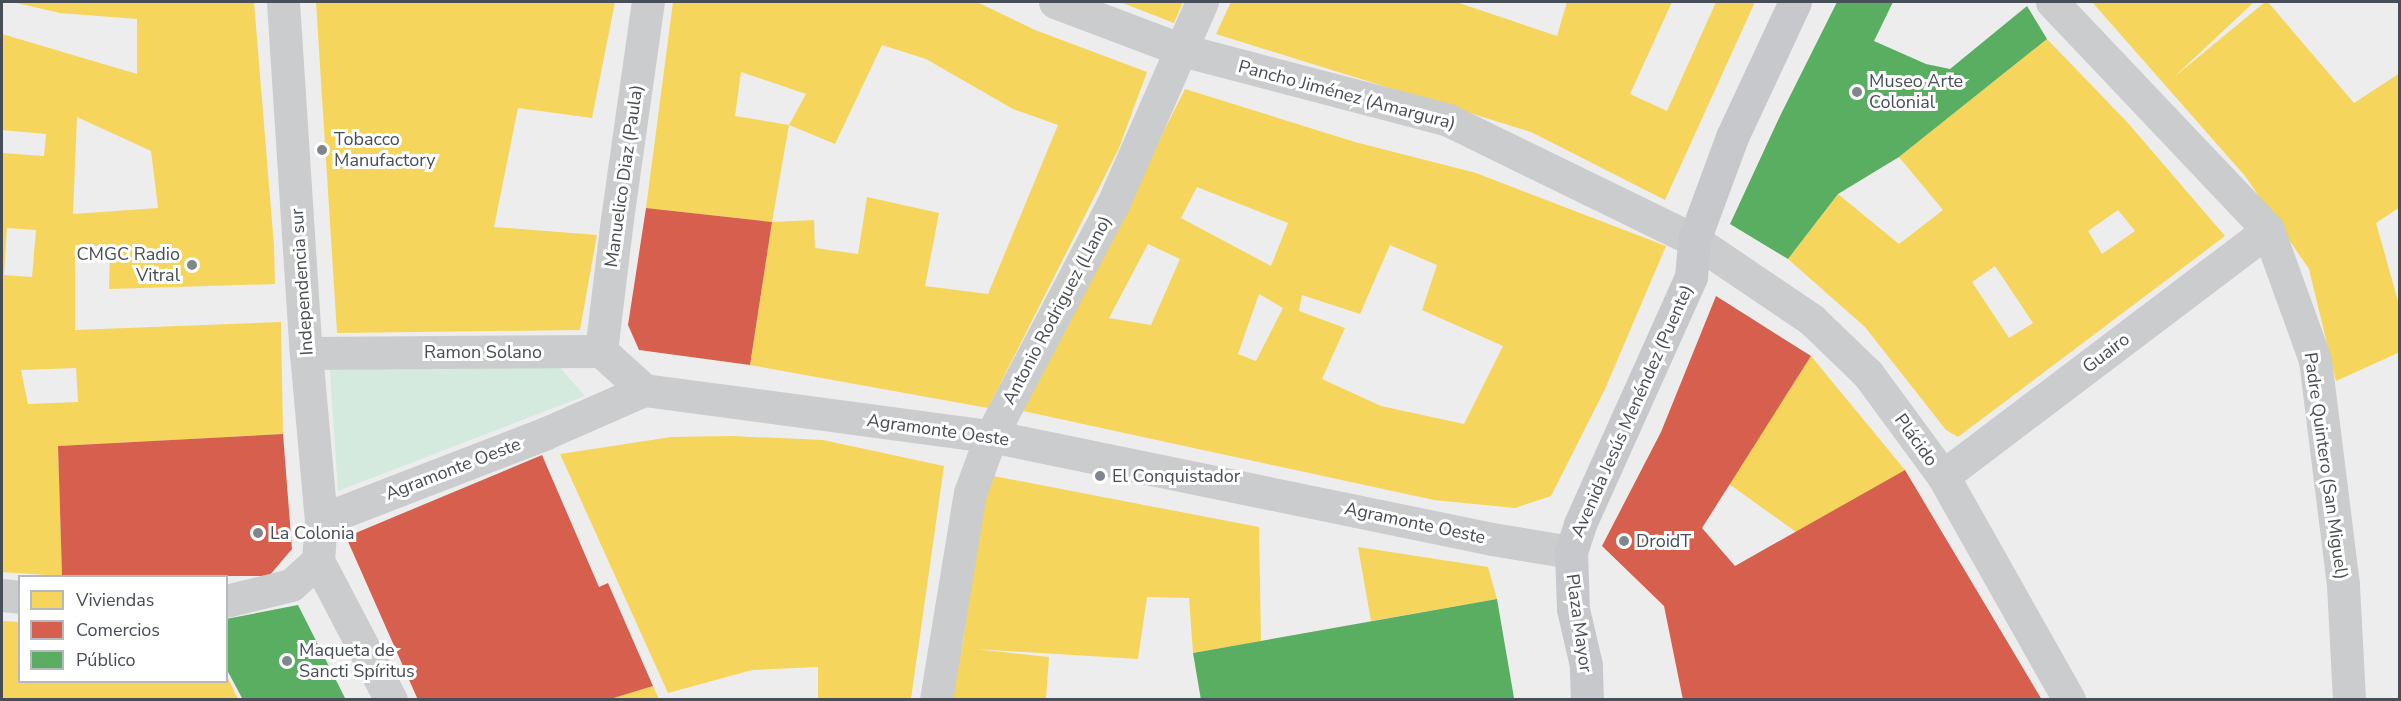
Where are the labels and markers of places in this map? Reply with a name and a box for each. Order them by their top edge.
place label: Museo Arte Colonial [1869,71,1963,113]
marker: Museo Arte Colonial [1850,85,1864,99]
place label: Tobacco Manufactory [334,129,435,172]
marker: Tobacco Manufactory [315,143,329,157]
place label: CMGC Radio Vitral [76,244,180,286]
marker: CMGC Radio Vitral [185,258,199,272]
place label: El Conquistador [1112,465,1240,487]
marker: El Conquistador [1093,469,1107,483]
place label: La Colonia [270,522,355,544]
marker: La Colonia [251,526,265,540]
place label: DroidT [1636,530,1691,552]
marker: DroidT [1617,534,1631,548]
place label: Maqueta de Sancti Spíritus [299,640,415,682]
marker: Maqueta de Sancti Spíritus [280,654,294,668]

